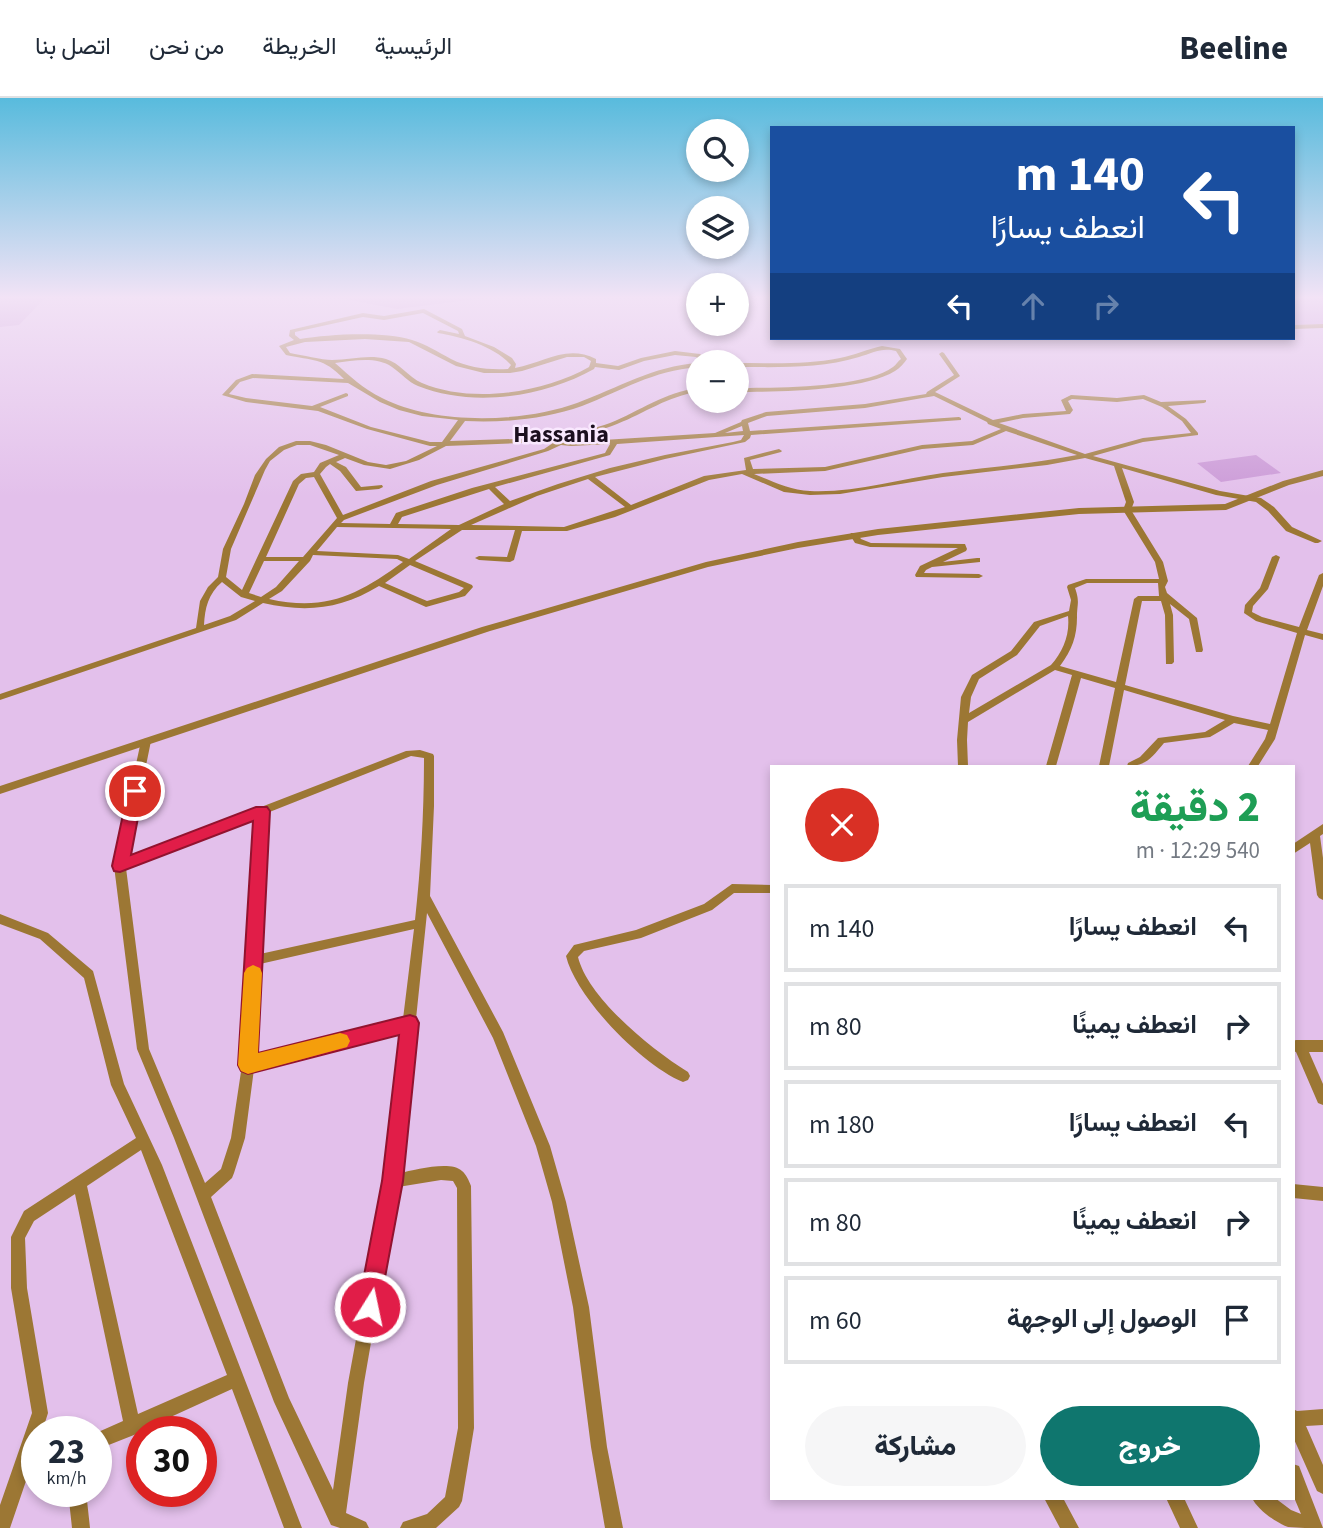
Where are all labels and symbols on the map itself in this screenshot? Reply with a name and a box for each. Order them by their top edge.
district label: Hassania [513,417,609,452]
pin [105,761,165,821]
position arrow [333,1270,407,1344]
speed limit sign: 30 [126,1416,217,1507]

